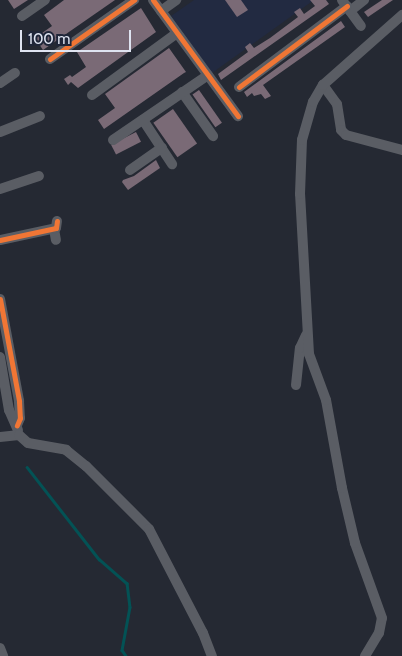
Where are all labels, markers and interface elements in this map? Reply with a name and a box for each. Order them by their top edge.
scale bar [22,20,134,52]
text: 100 m [28,30,70,48]

